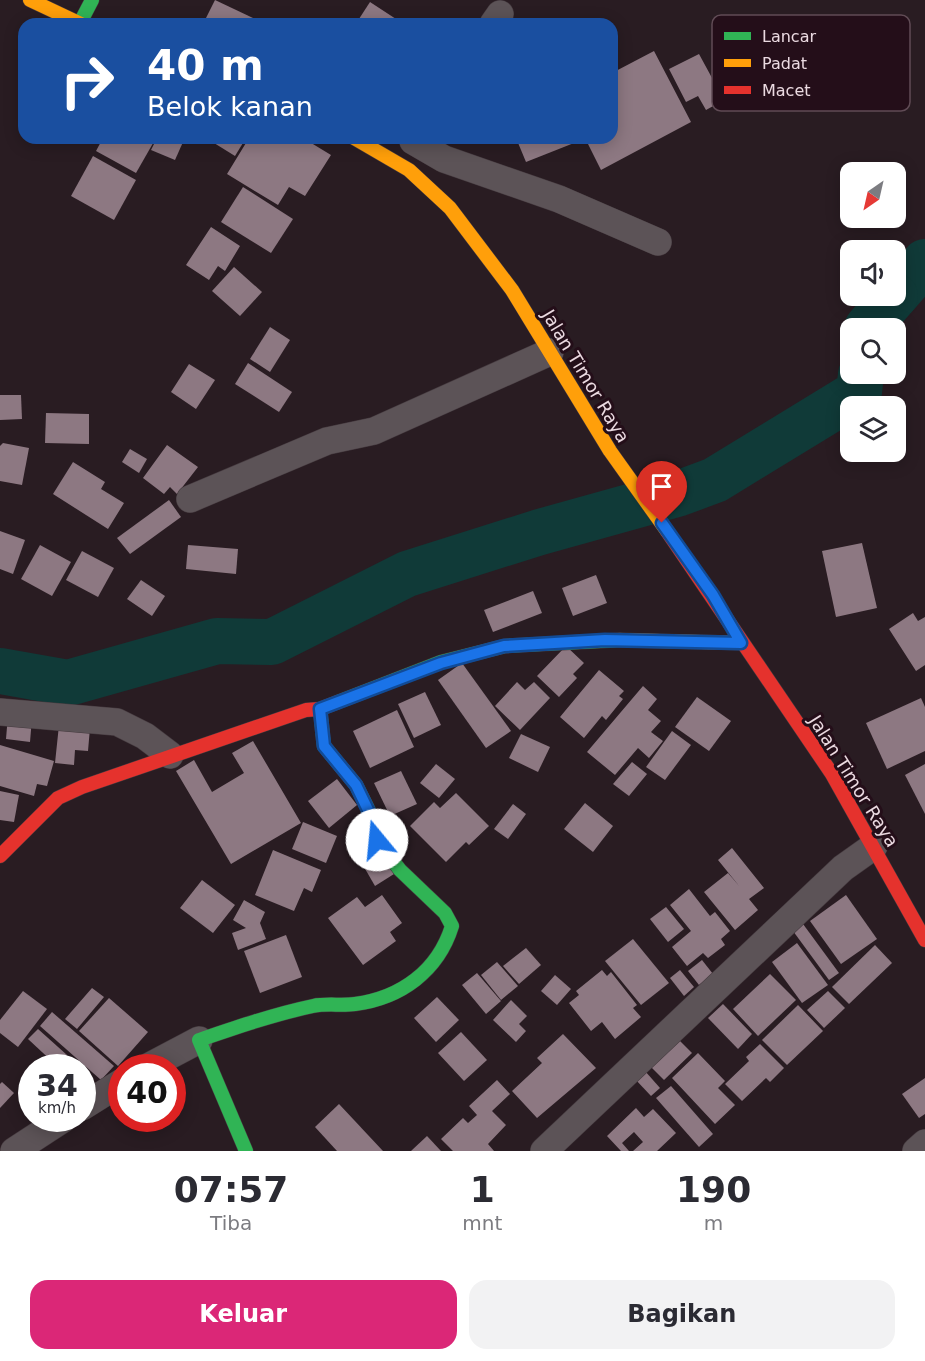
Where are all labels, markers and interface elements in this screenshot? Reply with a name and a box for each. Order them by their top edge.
legend [712,15,910,111]
text: Lancar [762,27,816,46]
text: 40 m [147,41,264,90]
icon: right [48,42,126,120]
text: Padat [762,54,807,73]
text: Macet [762,81,811,100]
text: Belok kanan [147,91,313,122]
north arrow [840,162,906,228]
map controls [840,162,906,462]
button: sound [840,240,906,306]
street label: Jalan Timor Raya [537,305,634,446]
button: search [840,318,906,384]
button: layers [840,396,906,462]
pin [636,461,687,523]
icon: arrive [645,470,678,503]
street label: Jalan Timor Raya [804,710,903,851]
position arrow [345,808,409,872]
speed limit sign: 40 [108,1054,186,1132]
text: 34 [36,1068,78,1103]
text: km/h [38,1099,76,1117]
text: 07:57 [174,1169,288,1210]
text: 1 [470,1169,495,1210]
text: 190 [676,1169,751,1210]
text: Tiba [210,1211,252,1235]
text: mnt [462,1211,502,1235]
text: m [704,1211,723,1235]
button: Keluar [30,1280,457,1349]
button: Bagikan [469,1280,895,1349]

